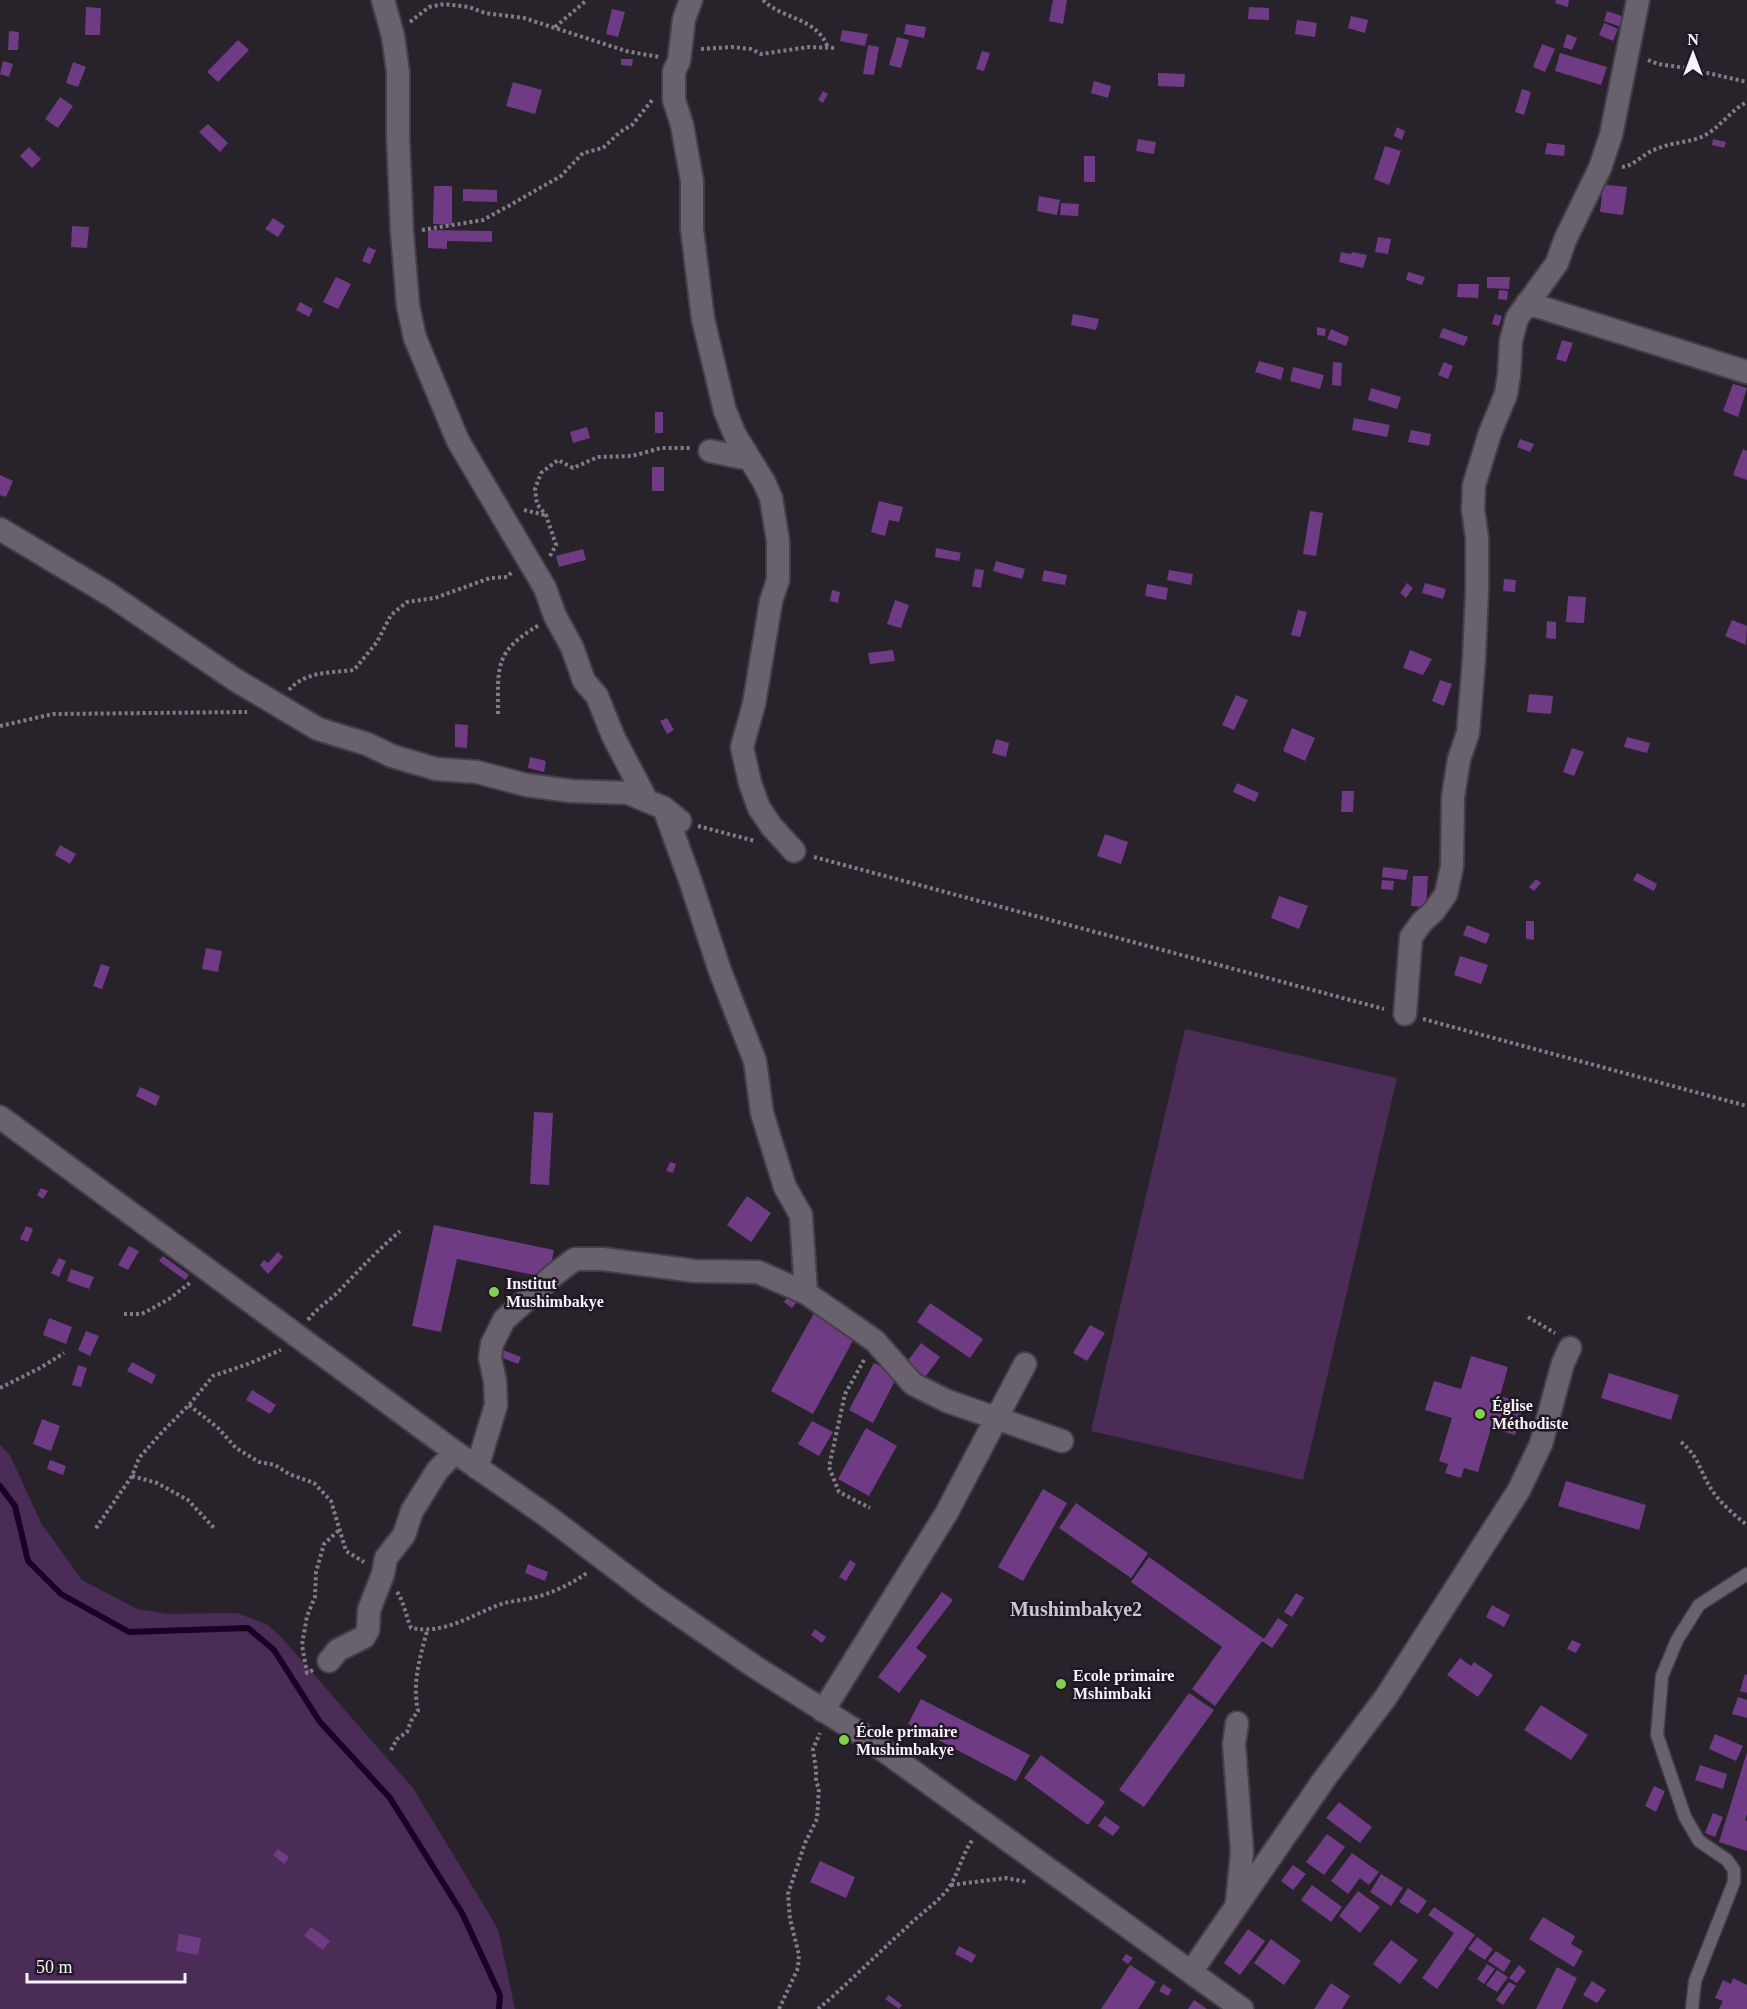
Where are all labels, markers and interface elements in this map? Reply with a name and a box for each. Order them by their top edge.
north arrow [1663,24,1723,84]
text: N [1687,31,1699,48]
place label: Institut Mushimbakye [506,1275,604,1311]
marker: Institut Mushimbakye [487,1285,501,1299]
place label: Église Méthodiste [1492,1396,1568,1432]
marker: Église Méthodiste [1473,1407,1487,1421]
district label: Mushimbakye2 [1010,1598,1142,1621]
place label: Ecole primaire Mshimbaki [1073,1667,1174,1702]
marker: Ecole primaire Mshimbaki [1054,1677,1068,1691]
place label: École primaire Mushimbakye [856,1722,957,1759]
marker: École primaire Mushimbakye [837,1733,851,1747]
scale bar [27,1946,184,1984]
text: 50 m [36,1957,73,1977]

